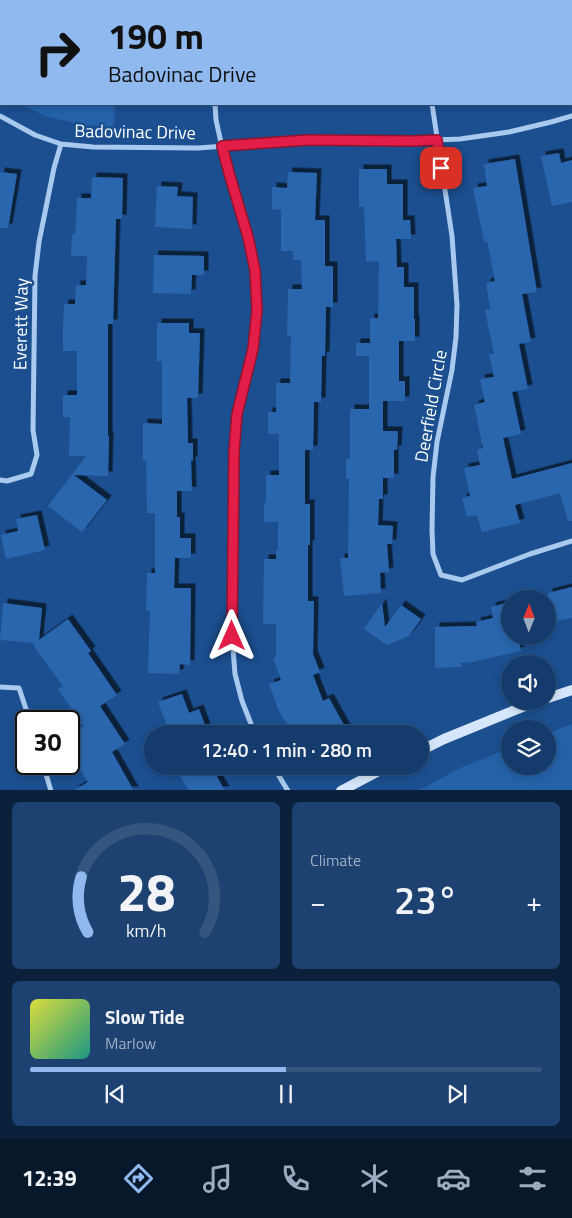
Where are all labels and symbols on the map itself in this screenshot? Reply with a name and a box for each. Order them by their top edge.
street label: Badovinac Drive [74,117,196,146]
pin [420,147,462,189]
street label: Everett Way [6,277,35,370]
street label: Deerfield Circle [407,348,454,464]
north arrow [501,590,556,645]
position arrow [205,609,257,661]
speed limit sign: 30 [15,710,80,775]

